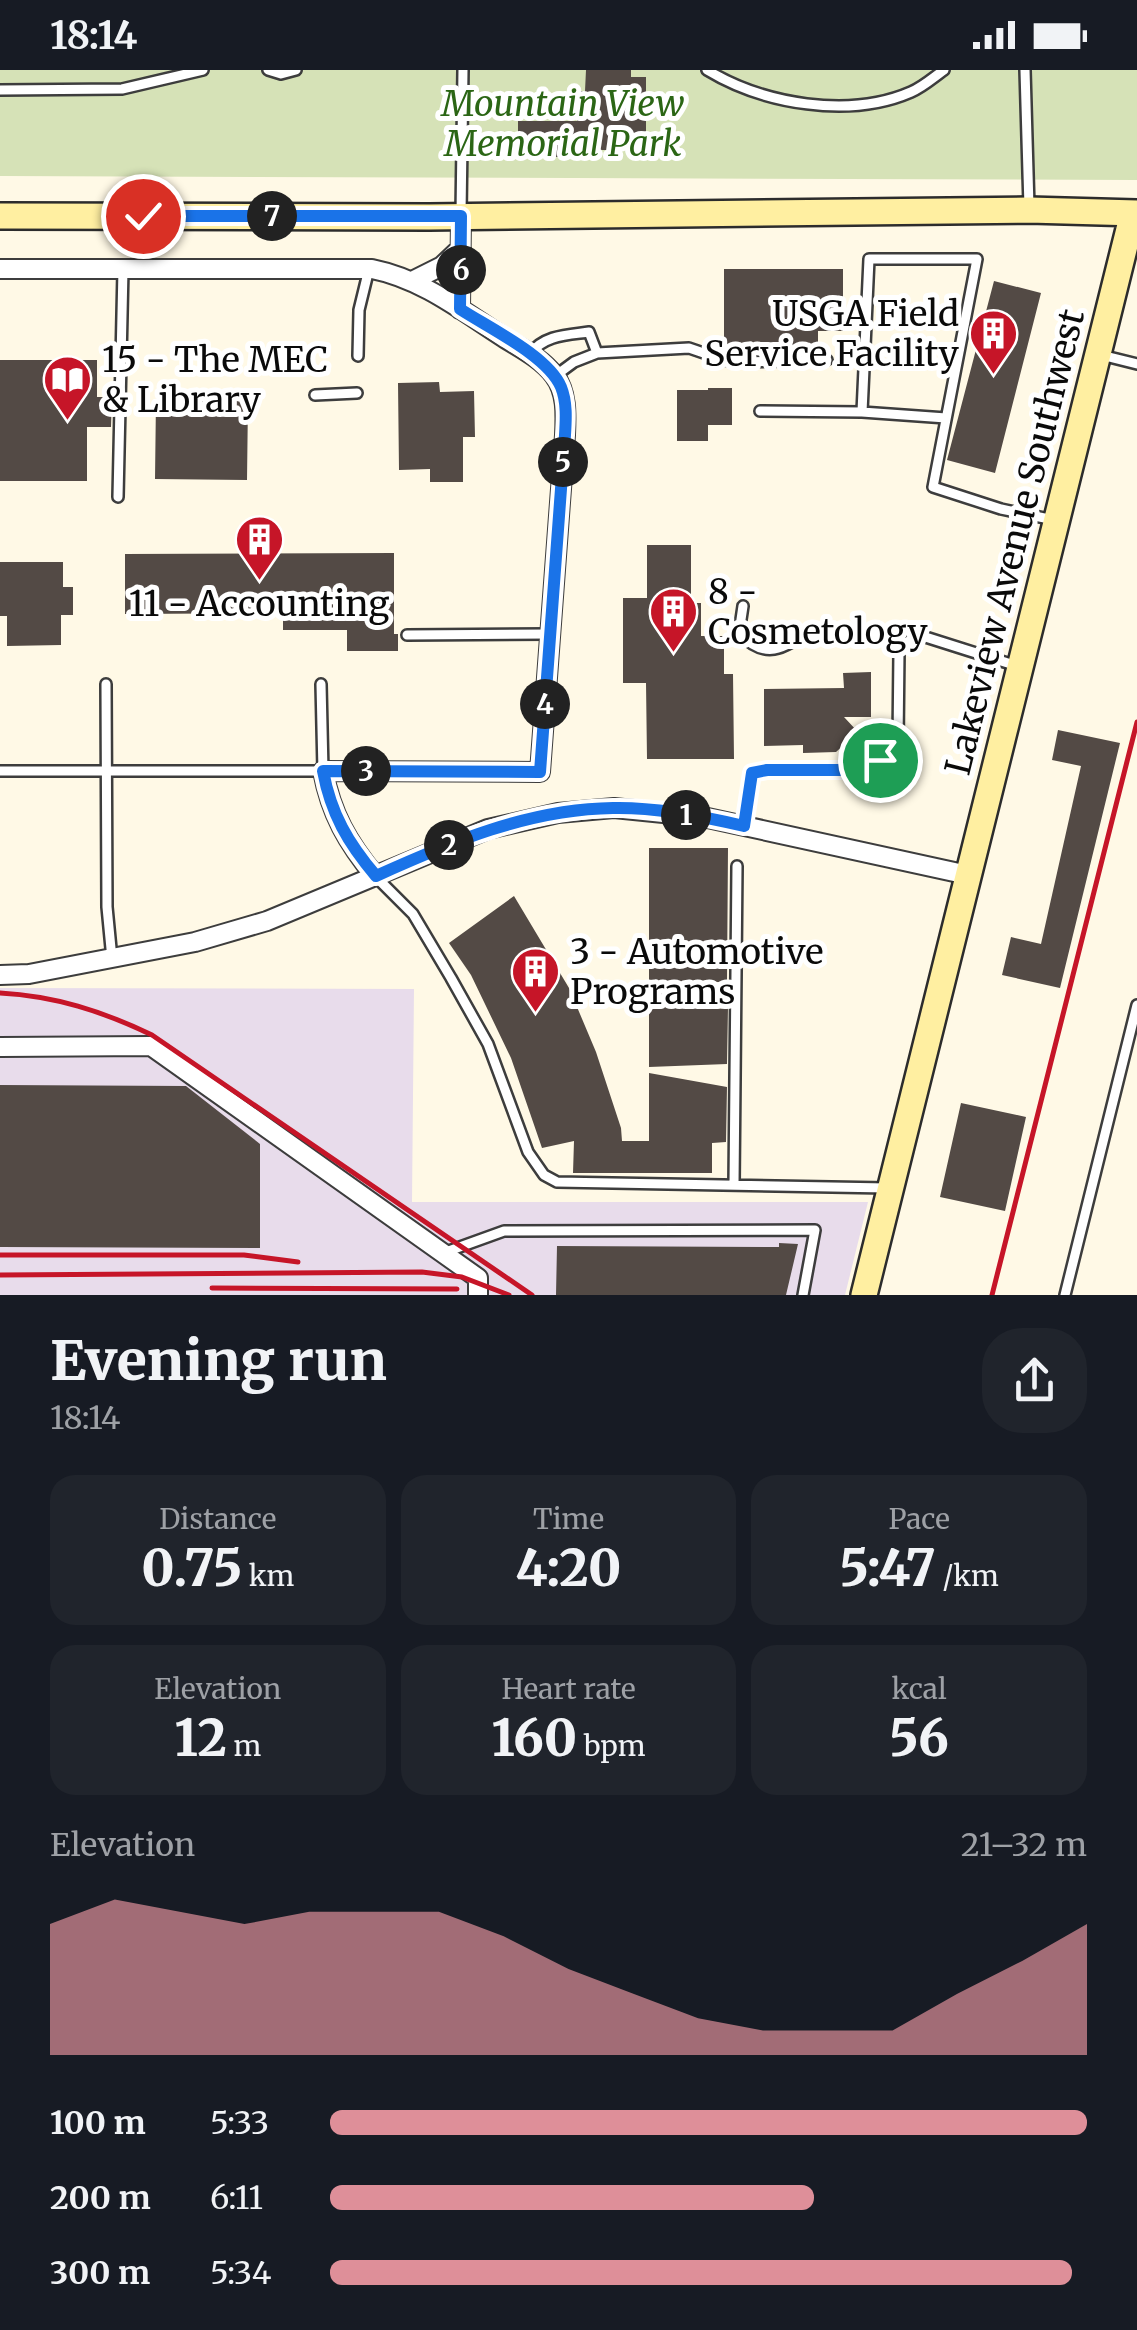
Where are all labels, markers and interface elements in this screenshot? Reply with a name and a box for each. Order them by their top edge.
text: 18:14 [50,12,137,59]
park label: Mountain View Memorial Park [440,82,685,166]
pin [101,174,186,259]
icon: check [116,189,171,244]
pin: 7 [247,191,297,241]
text: 7 [264,198,280,234]
pin: 6 [436,245,486,295]
text: 6 [452,252,470,288]
place label: USGA Field Service Facility [704,292,960,376]
street label: Lakeview Avenue Southwest [936,304,1094,779]
building icon: USGA Field Service Facility [968,308,1020,376]
place label: 15 - The MEC & Library [102,338,328,422]
library icon: 15 - The MEC & Library [41,354,93,422]
pin: 5 [538,437,588,487]
text: 5 [555,444,571,480]
building icon: 11 - Accounting [233,514,285,582]
place label: 8 - Cosmetology [708,570,928,654]
place label: 11 - Accounting [129,582,389,626]
building icon: 8 - Cosmetology [647,586,699,654]
pin: 4 [520,679,570,729]
text: 4 [536,686,554,722]
pin [838,718,923,803]
icon: arrive [853,733,908,788]
pin: 3 [341,746,391,796]
text: 3 [358,753,374,789]
pin: 1 [661,790,711,840]
text: 1 [680,797,692,833]
pin: 2 [424,820,474,870]
text: 2 [441,827,457,863]
place label: 3 - Automotive Programs [570,930,824,1014]
building icon: 3 - Automotive Programs [509,946,561,1014]
text: Evening run [50,1326,387,1395]
button: share [982,1328,1087,1433]
text: 18:14 [50,1398,121,1438]
text: Distance [159,1501,276,1537]
text: Time [533,1501,604,1537]
text: Pace [889,1501,950,1537]
text: 0.75 [141,1537,242,1600]
text: 4:20 [516,1537,621,1600]
text: 5:47 [840,1537,936,1600]
text: km [242,1558,294,1594]
text: /km [936,1558,999,1594]
text: Elevation [154,1671,281,1707]
text: Heart rate [502,1671,635,1707]
text: kcal [892,1671,947,1707]
text: 12 [174,1707,227,1770]
text: 160 [491,1707,577,1770]
text: 56 [889,1707,949,1770]
text: m [227,1728,261,1764]
text: bpm [577,1728,646,1764]
text: Elevation [50,1825,195,1865]
text: 21–32 m [961,1825,1087,1865]
text: 100 m [50,2103,146,2143]
text: 5:33 [210,2103,269,2143]
text: 200 m [50,2178,151,2218]
text: 6:11 [210,2178,263,2218]
text: 300 m [50,2253,150,2293]
text: 5:34 [210,2253,271,2293]

